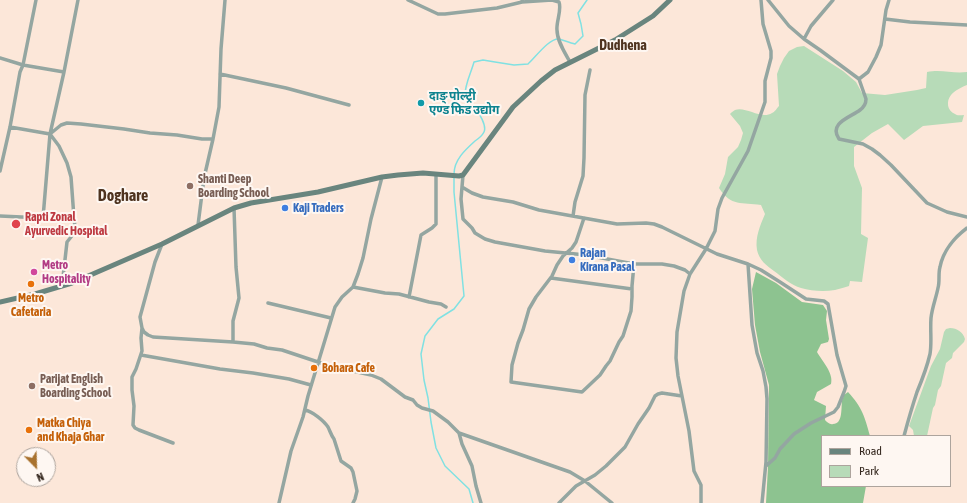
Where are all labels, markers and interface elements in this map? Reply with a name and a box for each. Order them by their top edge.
district label: Dudhena [599,38,647,54]
place label: दाङ् पोल्ट्री एण्ड फिड उद्योग [429,89,499,117]
marker: दाङ् पोल्ट्री एण्ड फिड उद्योग [416,98,426,108]
place label: Shanti Deep Boarding School [198,172,269,200]
marker: Shanti Deep Boarding School [185,181,195,191]
district label: Doghare [98,186,148,206]
place label: Kaji Traders [293,201,344,215]
marker: Kaji Traders [280,203,290,213]
place label: Rapti Zonal Ayurvedic Hospital [25,210,107,238]
marker: Rapti Zonal Ayurvedic Hospital [10,218,22,230]
place label: Rajan Kirana Pasal [580,246,635,274]
marker: Rajan Kirana Pasal [567,255,577,265]
place label: Metro Hospitality [42,258,91,286]
marker: Metro Hospitality [29,267,39,277]
marker: Metro Cafetaria [26,279,36,289]
place label: Metro Cafetaria [11,291,51,319]
place label: Bohara Cafe [322,361,375,375]
marker: Bohara Cafe [309,363,319,373]
place label: Parijat English Boarding School [40,372,111,400]
marker: Parijat English Boarding School [27,381,37,391]
place label: Matka Chiya and Khaja Ghar [37,416,104,444]
marker: Matka Chiya and Khaja Ghar [24,425,34,435]
legend [821,435,951,487]
text: Road [859,444,882,458]
north arrow [16,447,56,487]
text: Park [859,464,879,478]
text: N [35,470,46,484]

